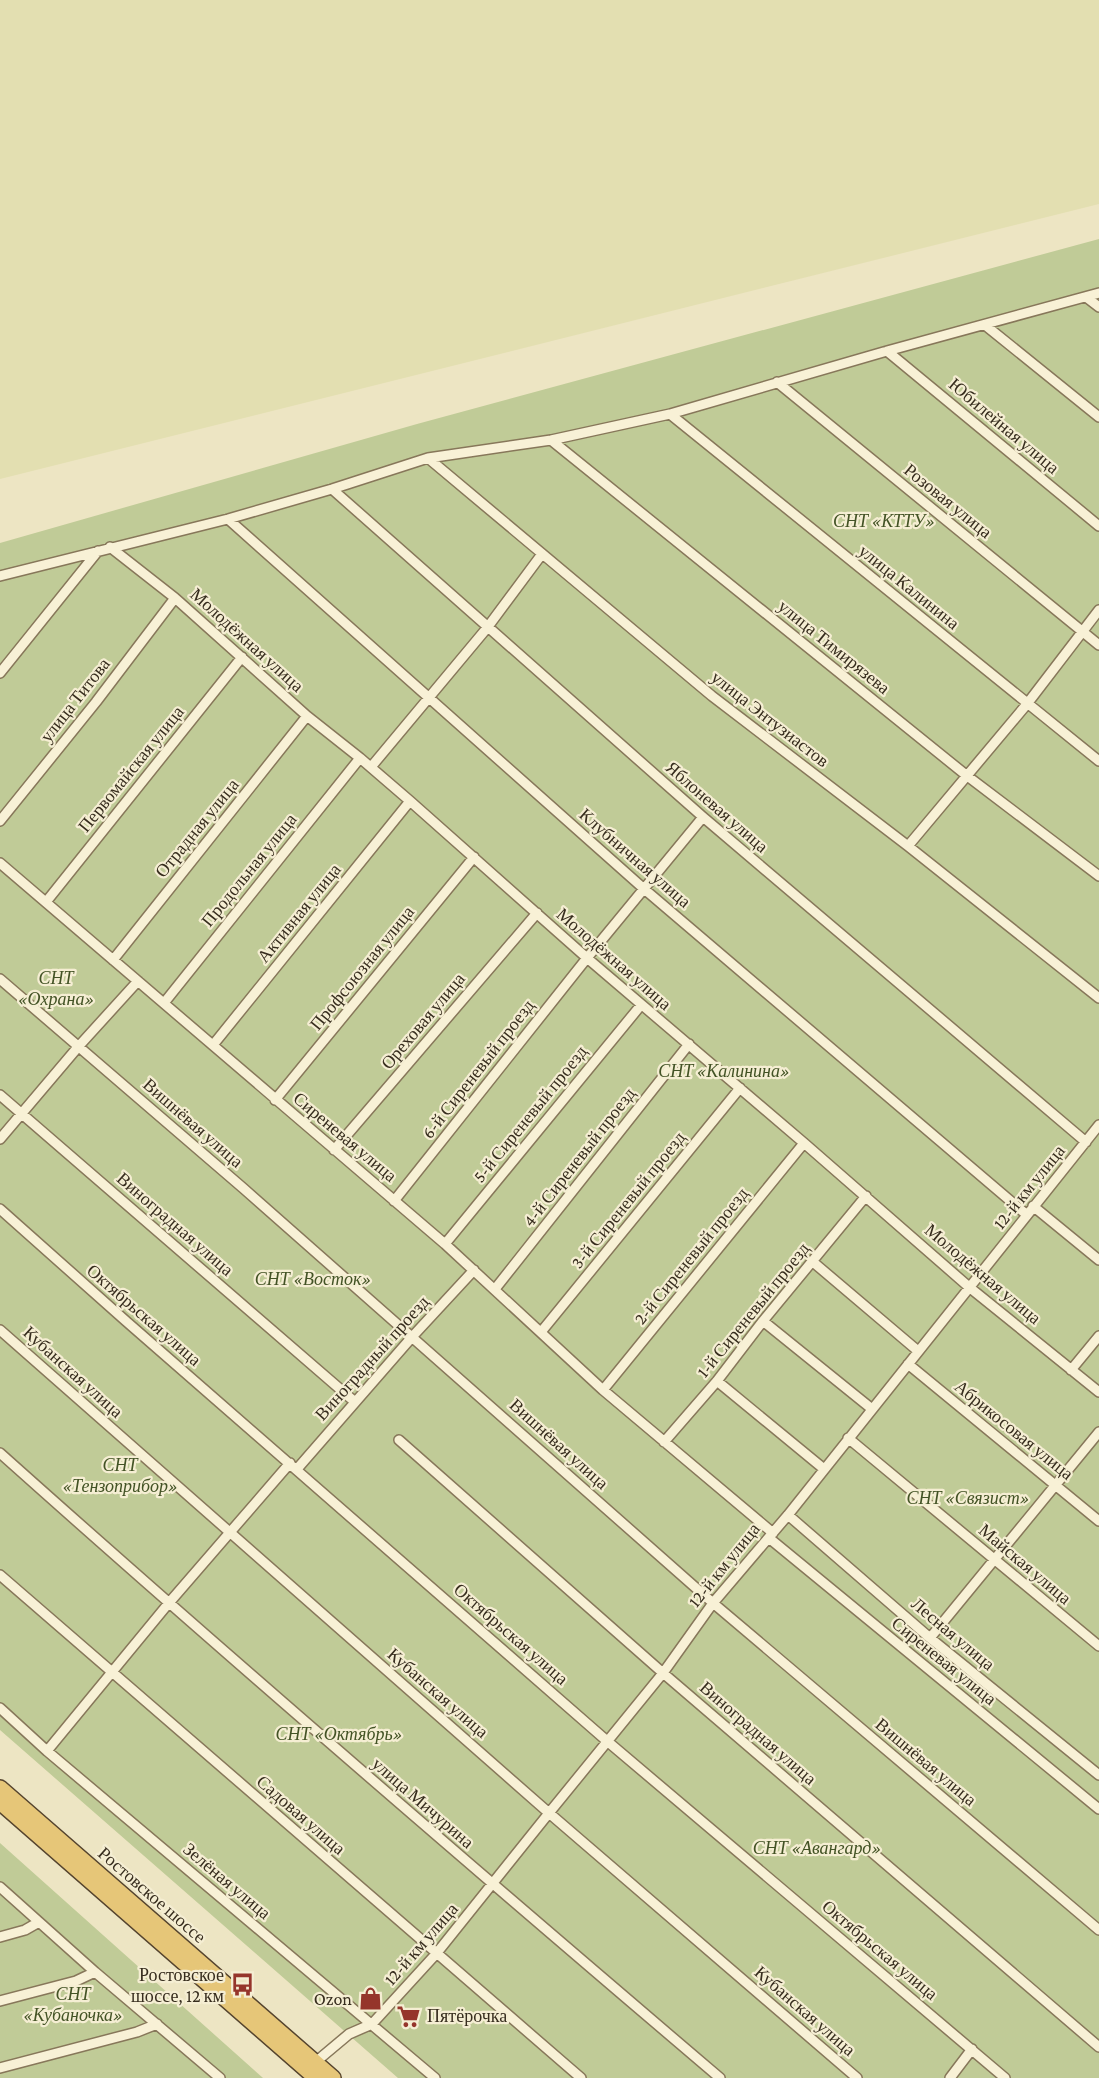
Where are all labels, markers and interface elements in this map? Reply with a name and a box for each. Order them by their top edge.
street label: Юбилейная улица [945,374,1063,478]
street label: Розовая улица [900,460,996,542]
park label: СНТ «КТТУ» [833,511,935,531]
street label: улица Калинина [855,540,963,634]
street label: Молодёжная улица [186,584,308,696]
street label: улица Тимирязева [774,596,894,698]
street label: улица Титова [36,654,114,746]
street label: улица Энтузиастов [707,667,833,771]
street label: Первомайская улица [74,702,188,836]
street label: Яблоневая улица [662,757,772,857]
street label: Отрадная улица [151,775,243,881]
street label: Клубничная улица [575,804,695,912]
street label: Продольная улица [197,810,301,930]
street label: Активная улица [253,860,345,966]
street label: Профсоюзная улица [306,902,418,1034]
street label: Молодёжная улица [553,904,675,1014]
park label: СНТ «Охрана» [18,968,94,1009]
street label: Ореховая улица [377,969,469,1073]
street label: 6-й Сиреневый проезд [418,996,538,1142]
street label: 5-й Сиреневый проезд [469,1042,591,1186]
park label: СНТ «Калинина» [658,1061,790,1081]
street label: Вишнёвая улица [139,1074,247,1172]
street label: 4-й Сиреневый проезд [519,1084,639,1230]
street label: Сиреневая улица [289,1088,401,1186]
street label: 3-й Сиреневый проезд [567,1128,689,1272]
street label: 12-й км улица [989,1141,1069,1233]
street label: Виноградная улица [113,1168,237,1280]
street label: 2-й Сиреневый проезд [630,1184,752,1328]
street label: Молодёжная улица [921,1220,1045,1328]
street label: 1-й Сиреневый проезд [693,1239,813,1381]
street label: Октябрьская улица [83,1260,205,1370]
park label: СНТ «Восток» [255,1269,371,1289]
street label: Виноградный проезд [311,1292,433,1424]
street label: Кубанская улица [19,1322,127,1422]
street label: Абрикосовая улица [951,1376,1077,1484]
street label: Вишнёвая улица [506,1395,612,1493]
park label: СНТ «Тензоприбор» [62,1455,178,1496]
park label: СНТ «Связист» [907,1488,1029,1508]
street label: 12-й км улица [684,1519,764,1611]
street label: Майская улица [975,1520,1075,1608]
street label: Октябрьская улица [450,1579,572,1689]
street label: Лесная улица [907,1593,999,1675]
street label: Сиреневая улица [888,1613,1000,1709]
street label: Кубанская улица [384,1644,492,1742]
street label: Виноградная улица [696,1677,820,1789]
street label: Вишнёвая улица [872,1714,980,1810]
park label: СНТ «Октябрь» [276,1724,402,1744]
street label: улица Мичурина [368,1754,478,1852]
street label: Садовая улица [253,1771,349,1859]
park label: СНТ «Авангард» [753,1838,881,1858]
street label: Зелёная улица [179,1839,275,1923]
street label: Ростовское шоссе [94,1843,210,1947]
street label: Октябрьская улица [818,1896,942,2004]
street label: 12-й км улица [380,1899,462,1989]
street label: Кубанская улица [751,1962,859,2060]
place label: Ростовское шоссе, 12 км [131,1965,224,2006]
bus stop icon: Ростовское шоссе, 12 км [229,1972,255,1998]
park label: СНТ «Кубаночка» [23,1984,123,2025]
shop icon: Ozon [357,1986,383,2012]
place label: Ozon [314,1989,352,2009]
supermarket icon: Пятёрочка [396,2003,422,2029]
place label: Пятёрочка [427,2006,507,2026]

